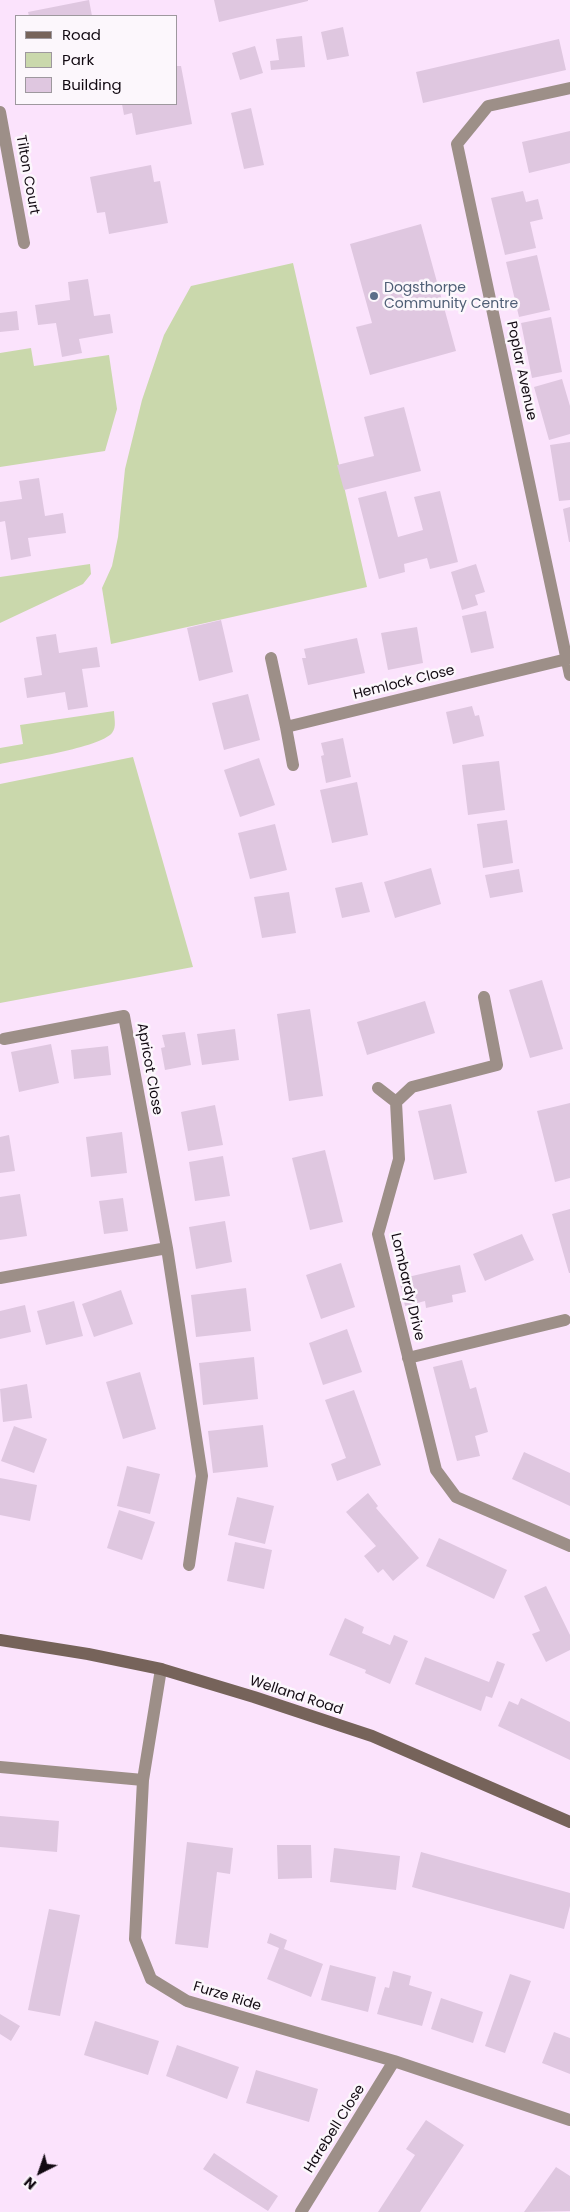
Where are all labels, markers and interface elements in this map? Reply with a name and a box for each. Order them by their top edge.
legend [15,15,178,105]
text: Road [62,24,101,45]
text: Park [62,49,94,70]
text: Building [62,74,122,95]
street label: Tilton Court [12,134,42,216]
place label: Dogsthorpe Community Centre [384,280,518,312]
marker: Dogsthorpe Community Centre [368,290,380,302]
street label: Poplar Avenue [502,320,540,422]
street label: Hemlock Close [352,662,456,704]
street label: Apricot Close [133,1022,165,1116]
street label: Lombardy Drive [386,1232,428,1342]
street label: Welland Road [247,1673,345,1719]
street label: Furze Ride [191,1979,263,2015]
street label: Harebell Close [301,2082,369,2176]
north arrow [15,2147,65,2197]
text: N [20,2172,41,2194]

